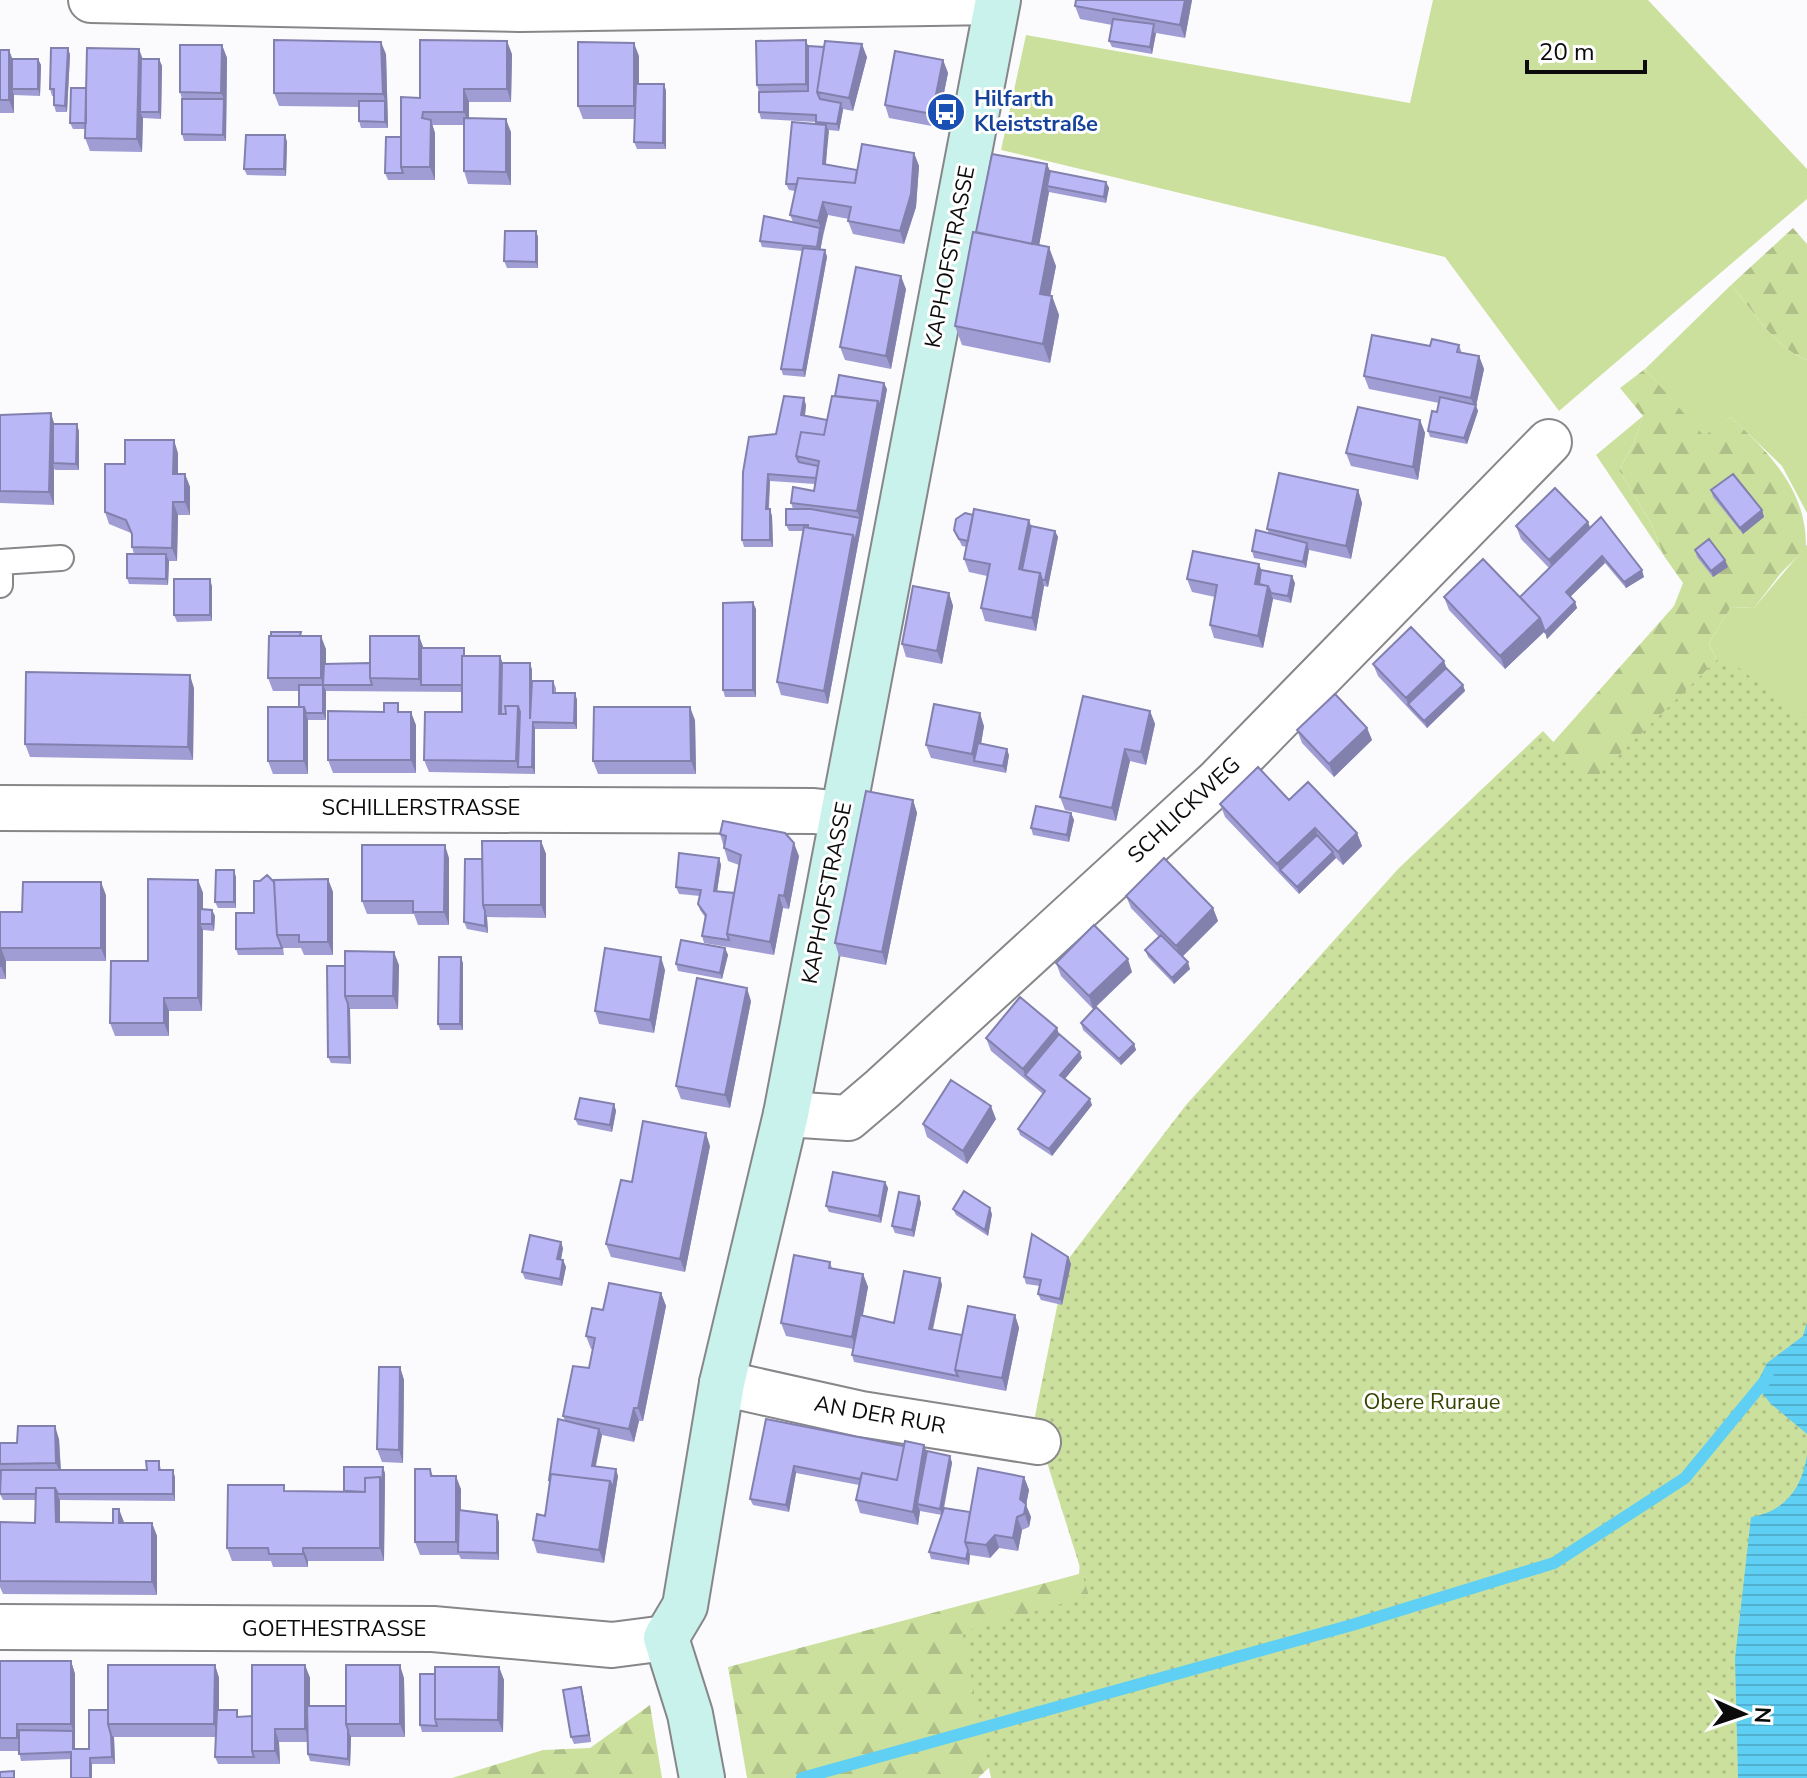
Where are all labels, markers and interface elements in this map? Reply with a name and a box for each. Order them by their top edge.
scale bar [1527,24,1645,74]
text: 20 m [1539,36,1595,68]
place label: Hilfarth Kleiststraße [974,84,1098,139]
bus stop icon: Hilfarth Kleiststraße [925,91,967,133]
street label: KAPHOFSTRASSE [918,163,982,351]
street label: SCHLICKWEG [1121,750,1247,870]
street label: SCHILLERSTRASSE [322,793,520,823]
street label: KAPHOFSTRASSE [795,799,859,987]
park label: Obere Ruraue [1363,1387,1501,1417]
street label: AN DER RUR [812,1389,948,1441]
street label: GOETHESTRASSE [242,1614,426,1644]
north arrow [1703,1674,1783,1754]
text: N [1747,1706,1777,1724]

